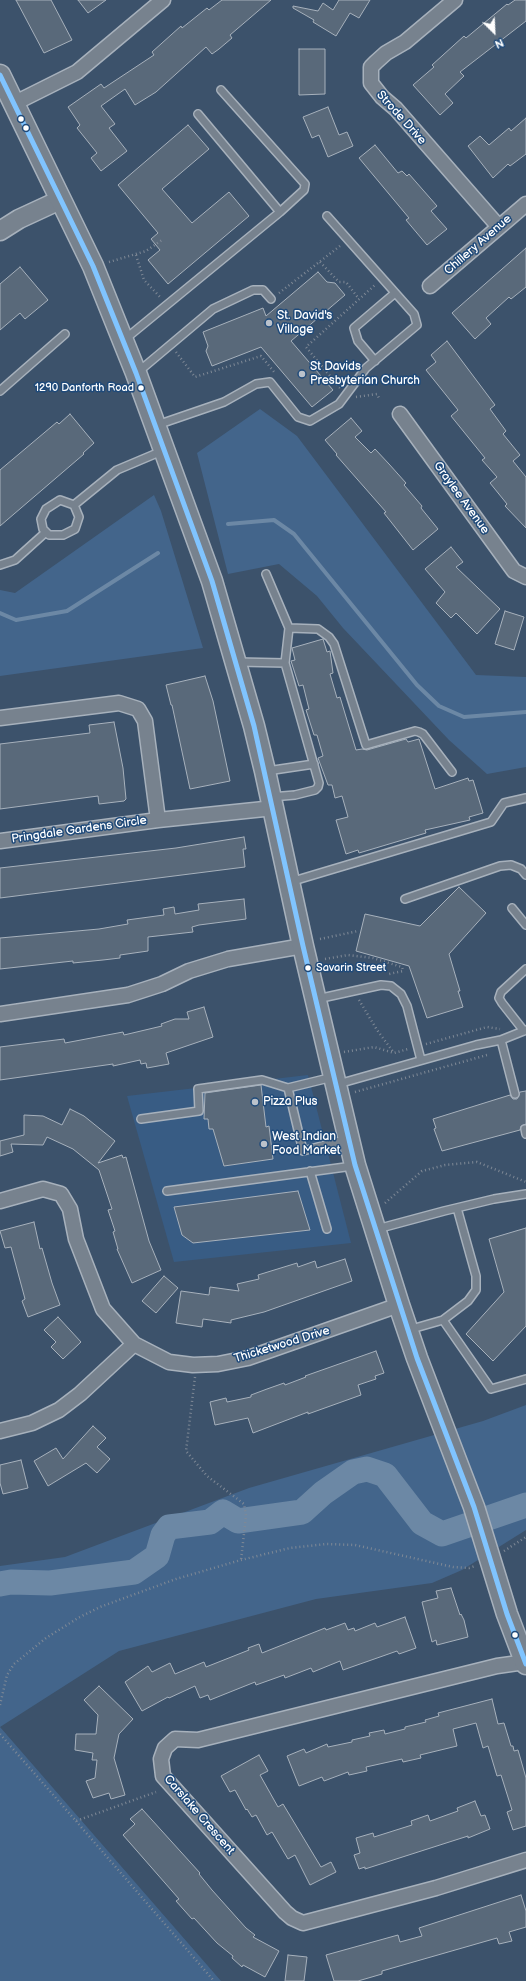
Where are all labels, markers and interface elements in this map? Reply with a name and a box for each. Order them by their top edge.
north arrow [474,12,514,52]
text: N [493,36,506,51]
street label: Strode Drive [373,88,429,148]
unlabelled marker [16,114,26,124]
unlabelled marker [21,123,31,133]
street label: Chillery Avenue [441,212,515,278]
place label: St. David's Village [277,309,332,337]
marker: St. David's Village [264,318,274,328]
place label: St Davids Presbyterian Church [310,360,420,388]
marker: St Davids Presbyterian Church [297,369,307,379]
place label: 1290 Danforth Road [35,381,134,395]
marker: 1290 Danforth Road [136,383,146,393]
street label: Graylee Avenue [430,459,492,537]
street label: Pringdale Gardens Circle [10,813,148,847]
place label: Savarin Street [316,961,386,975]
marker: Savarin Street [303,963,313,973]
place label: Pizza Plus [263,1095,318,1109]
marker: Pizza Plus [250,1097,260,1107]
place label: West Indian Food Market [272,1130,340,1158]
marker: West Indian Food Market [259,1139,269,1149]
street label: Thicketwood Drive [233,1324,331,1366]
unlabelled marker [510,1630,520,1640]
street label: Carslake Crescent [161,1772,237,1858]

